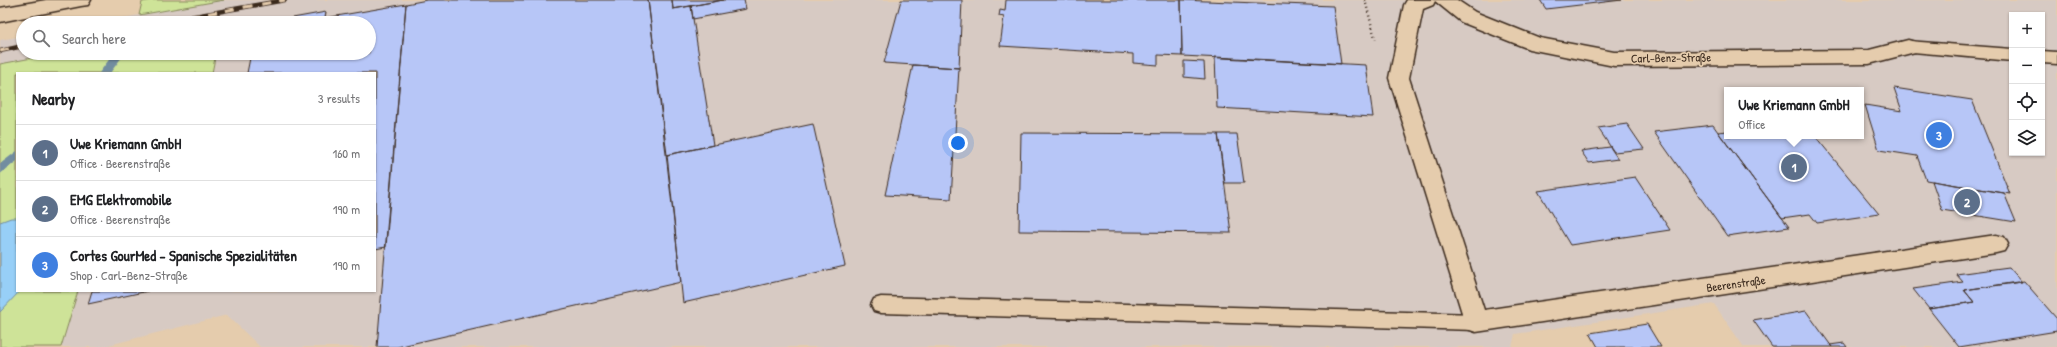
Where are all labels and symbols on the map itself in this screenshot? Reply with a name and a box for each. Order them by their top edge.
street label: Carl-Benz-Straße [1631,48,1712,67]
pin: 3 [1926,120,1952,150]
your location [948,133,968,153]
pin: 1 [1781,152,1807,182]
pin: 2 [1954,187,1980,217]
street label: Beerenstraße [1705,271,1767,296]

